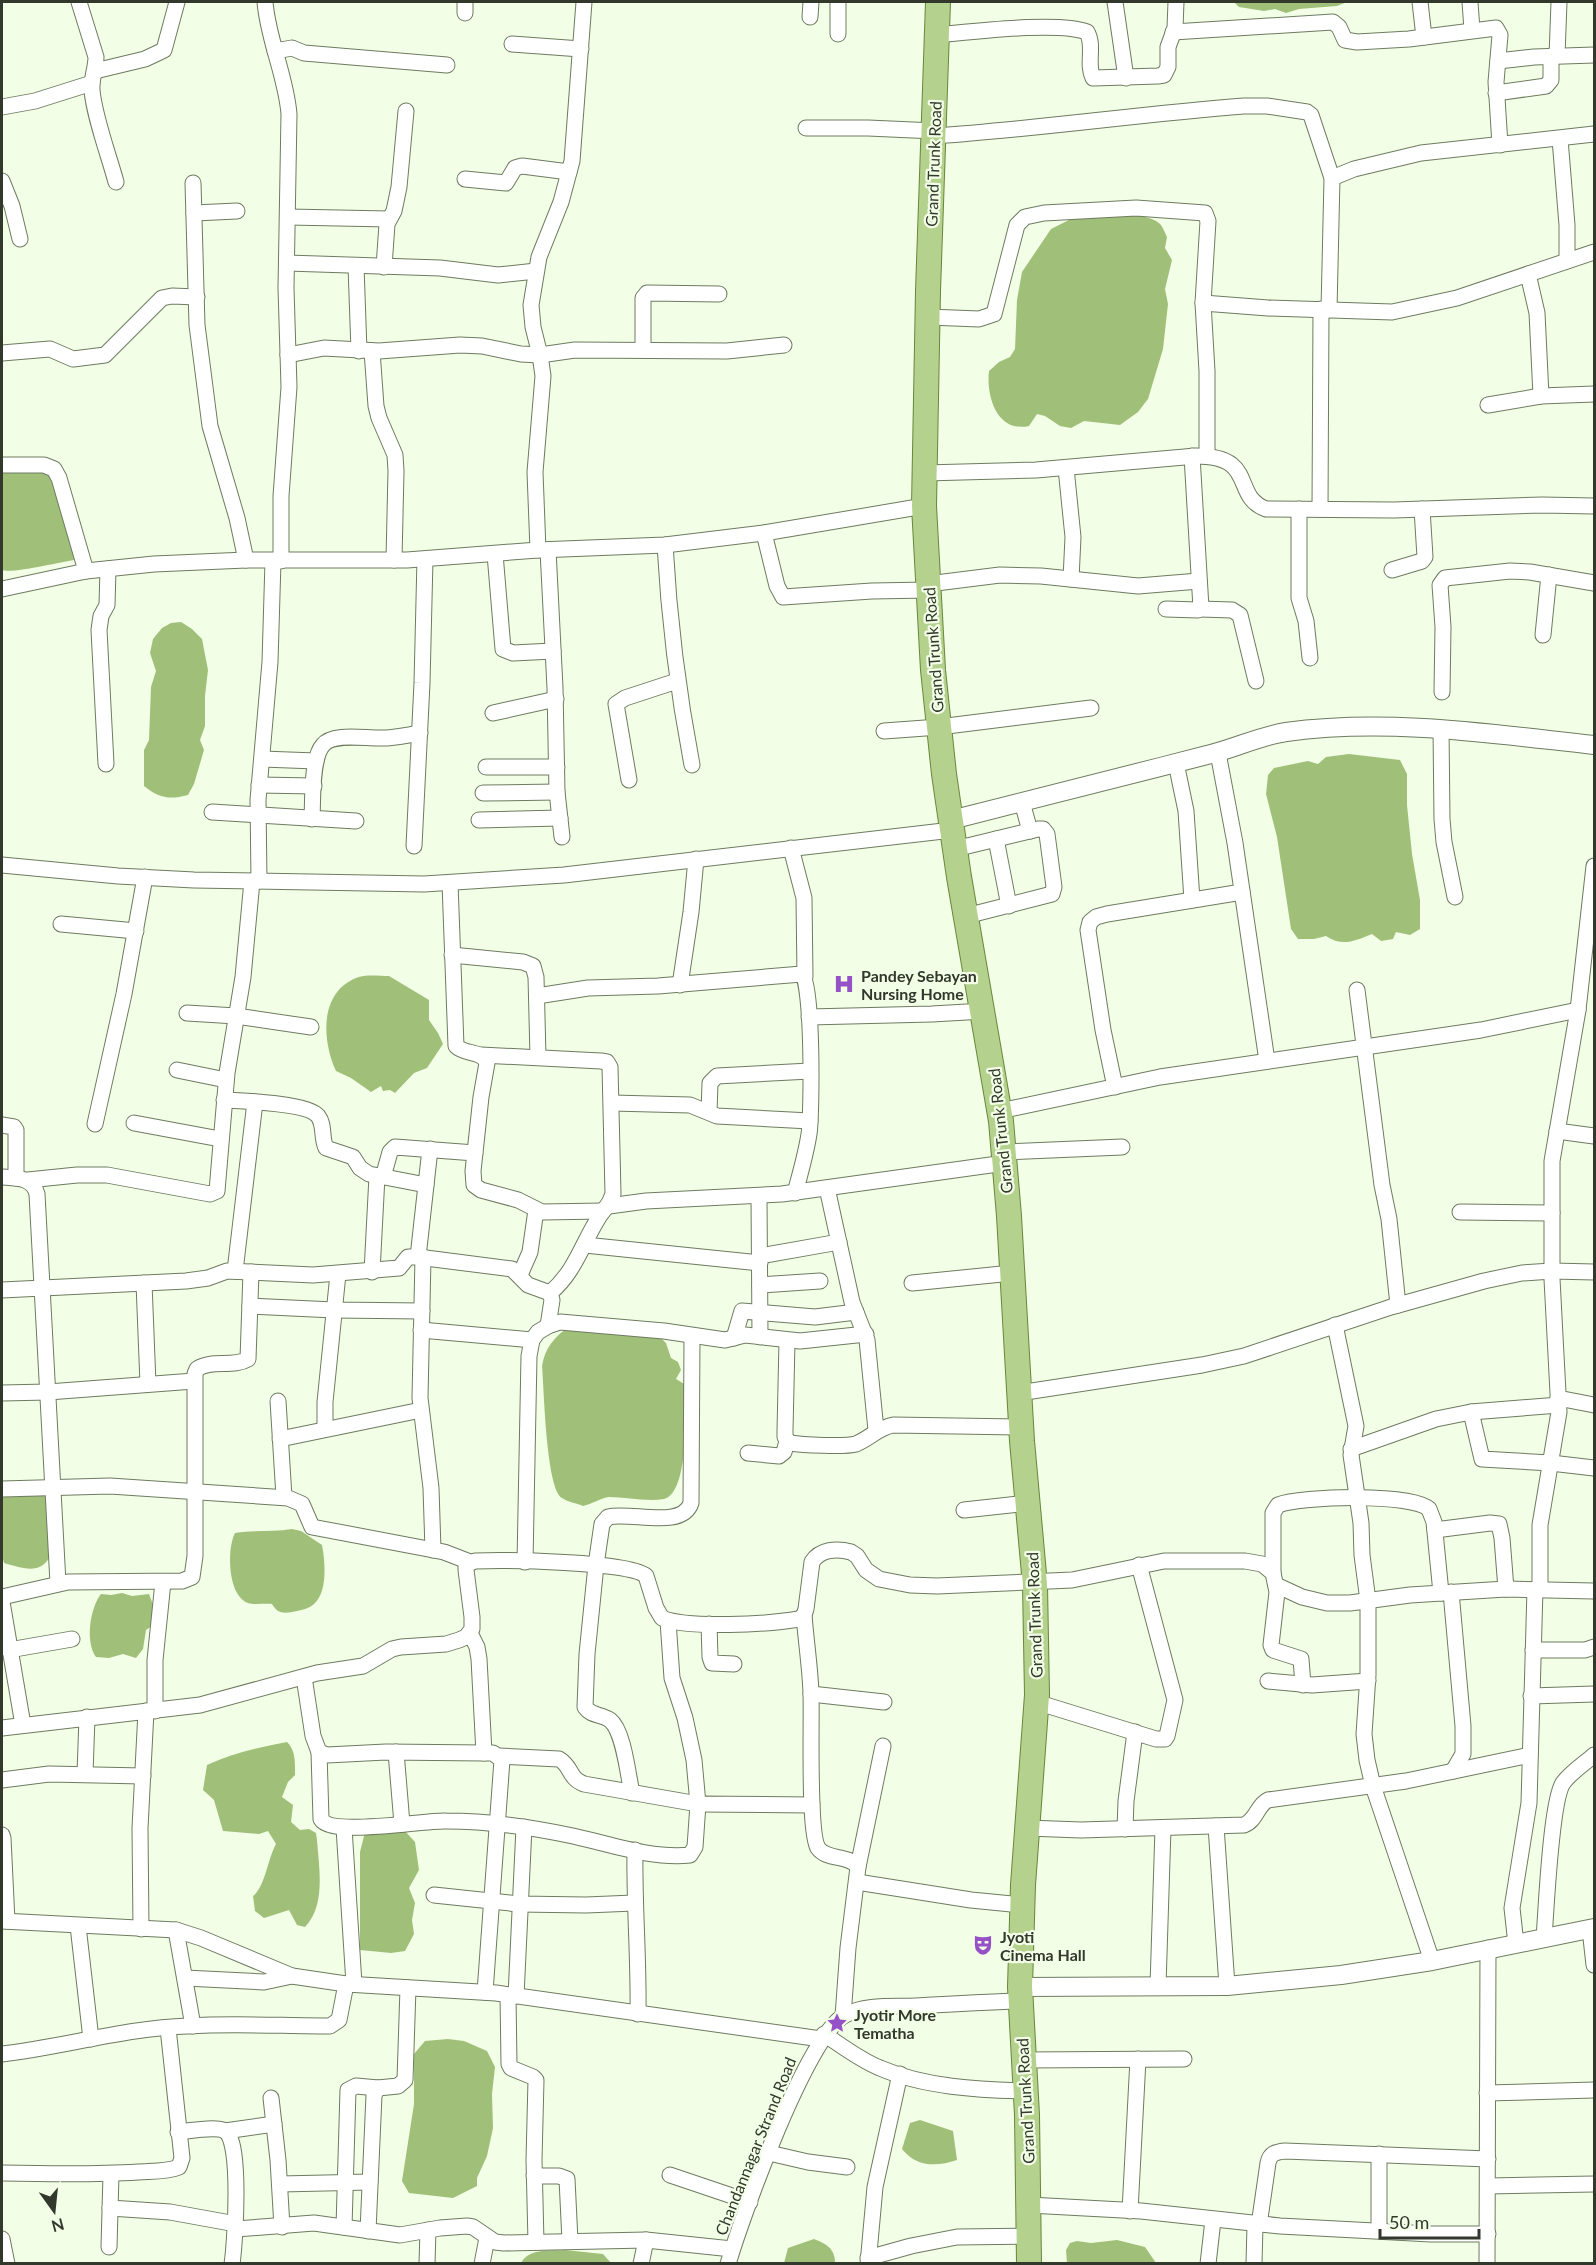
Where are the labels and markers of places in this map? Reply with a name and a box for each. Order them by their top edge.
place label: Pandey Sebayan Nursing Home [861,966,977,1003]
hospital icon: Pandey Sebayan Nursing Home [832,972,856,996]
place label: Jyoti Cinema Hall [1000,1927,1086,1964]
theatre icon: Jyoti Cinema Hall [971,1933,995,1957]
place label: Jyotir More Tematha [854,2005,937,2042]
place icon: Jyotir More Tematha [825,2011,849,2035]

